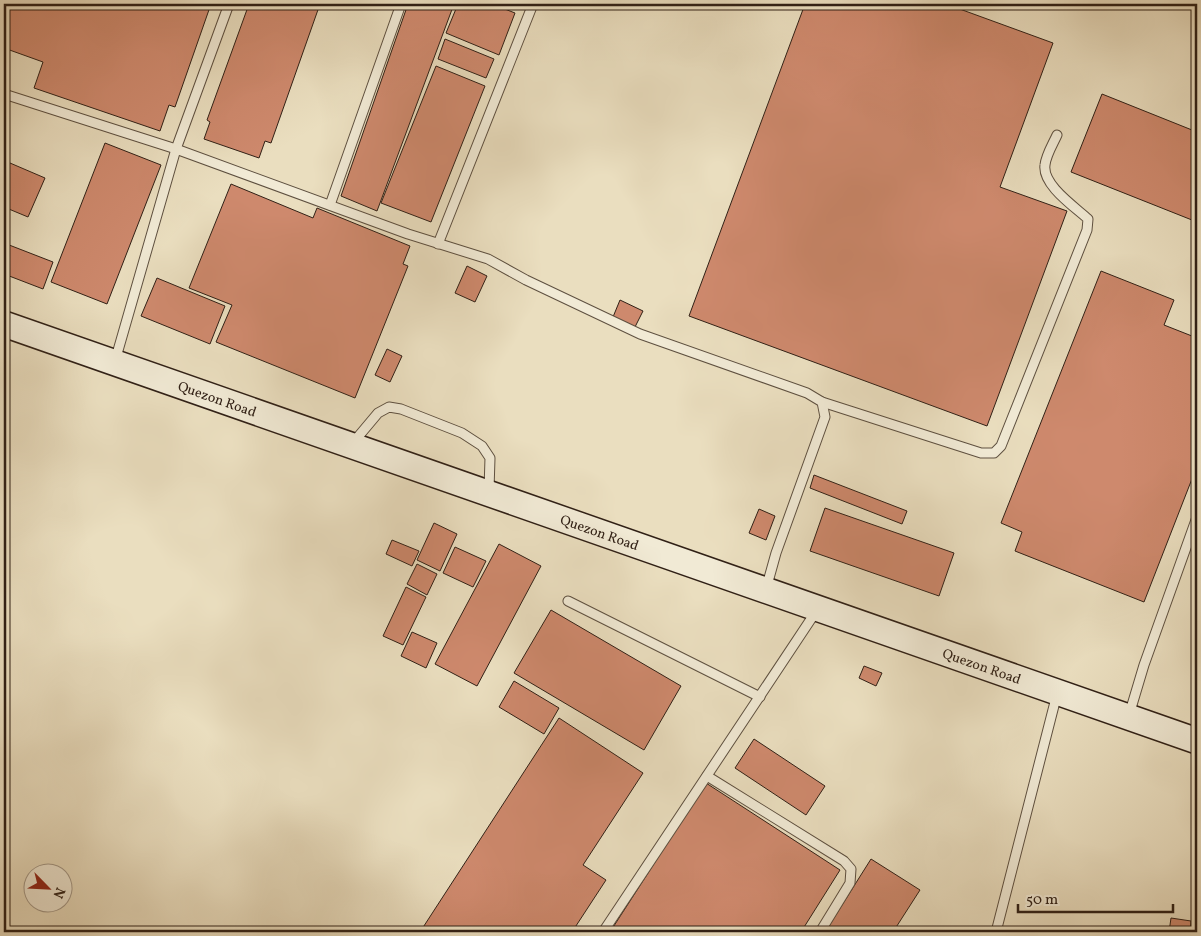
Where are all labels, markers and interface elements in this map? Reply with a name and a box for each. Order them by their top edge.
street label: Quezon Road [175,377,259,423]
street label: Quezon Road [557,511,641,556]
street label: Quezon Road [940,645,1023,690]
north arrow [22,864,72,914]
scale bar [1018,881,1174,913]
text: N [48,884,69,901]
text: 50 m [1026,890,1058,911]

